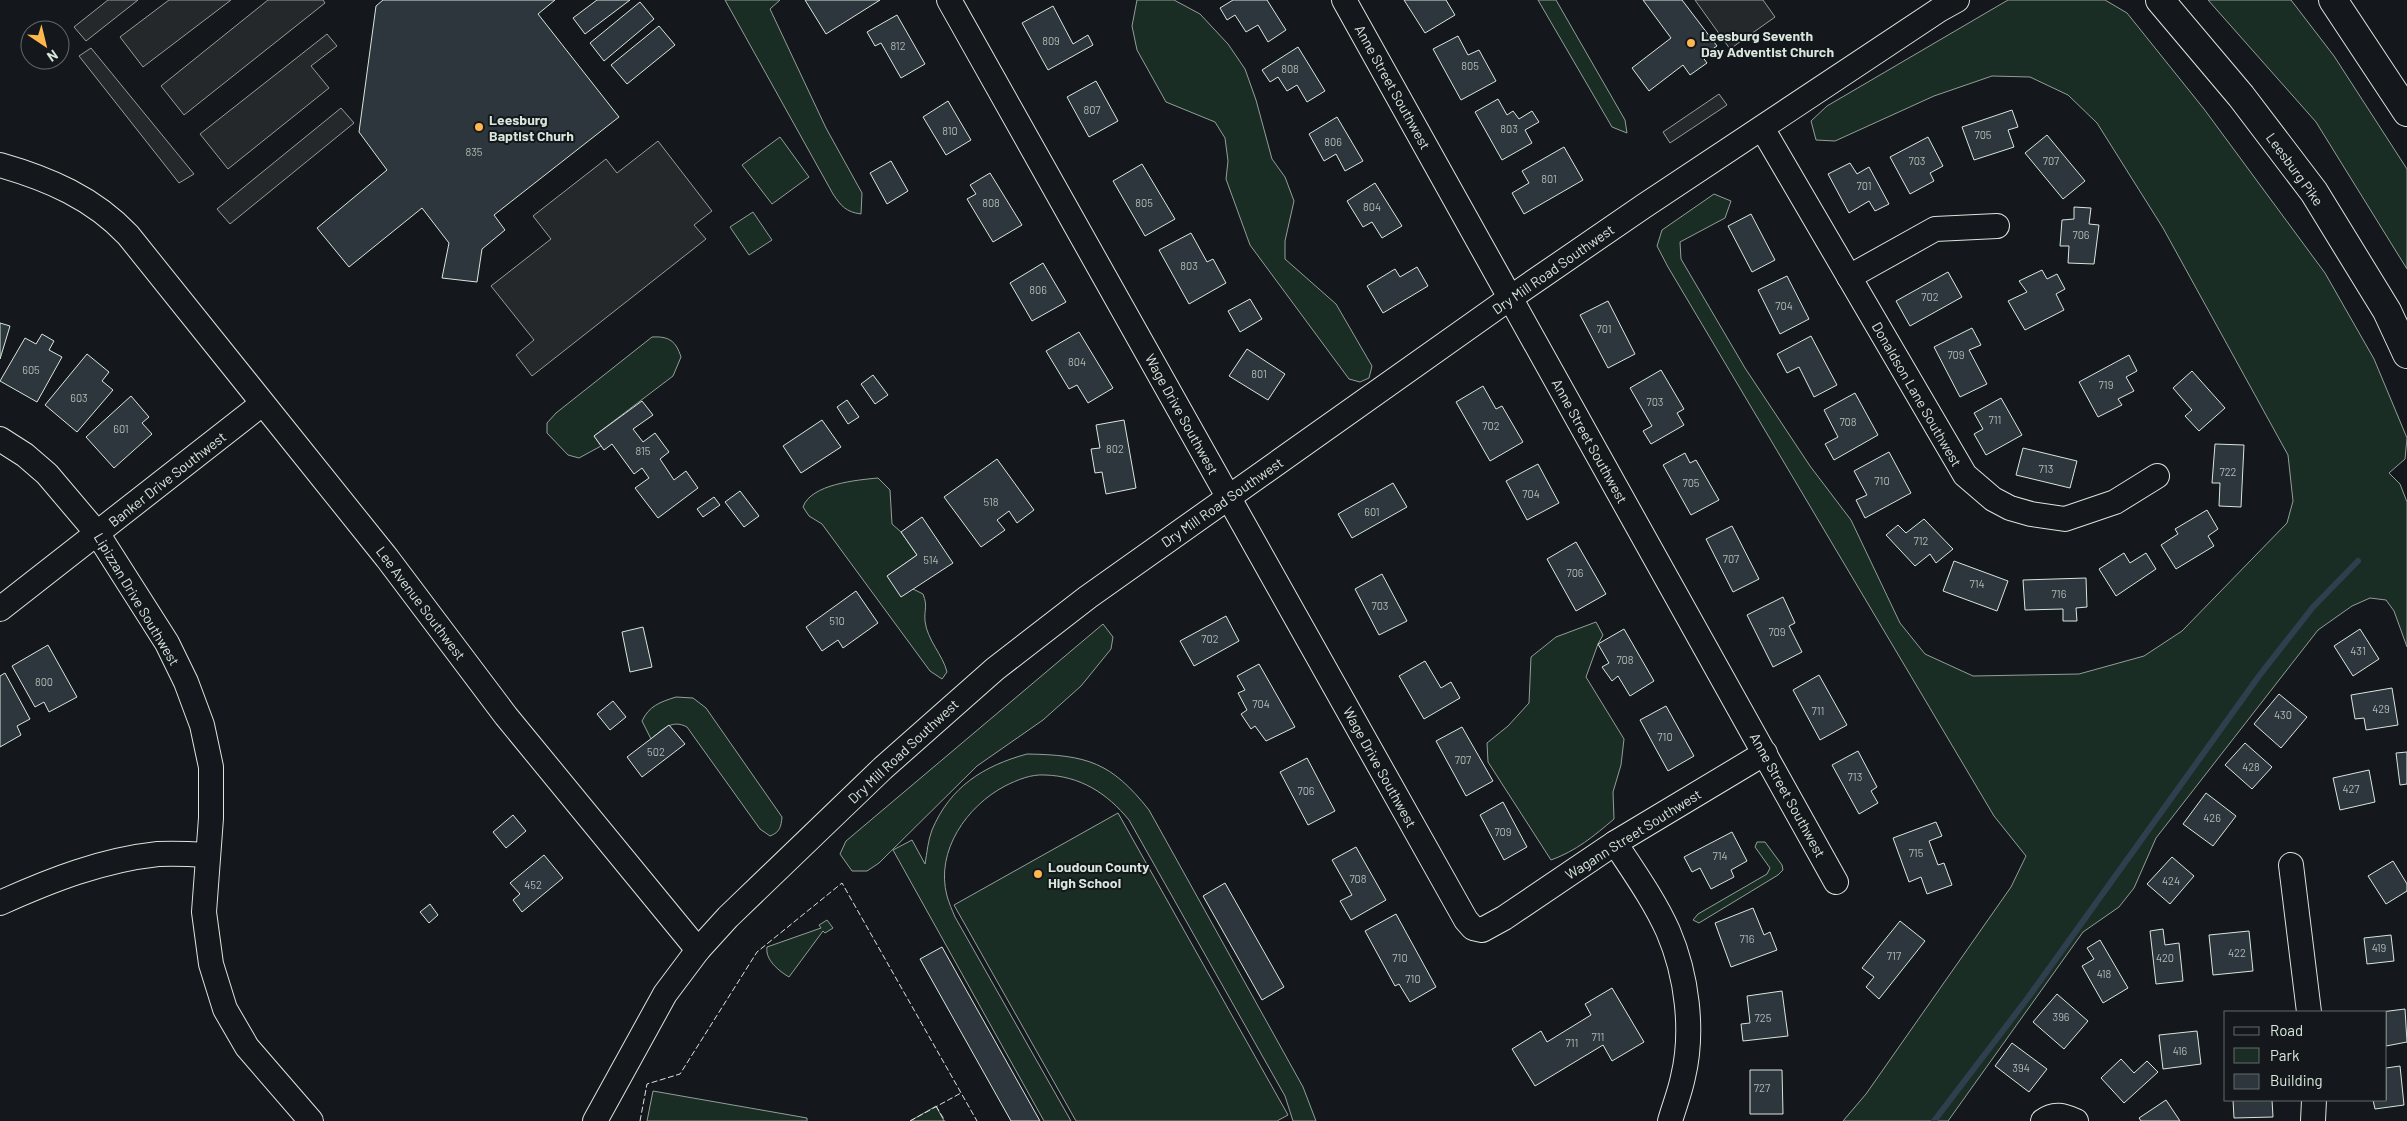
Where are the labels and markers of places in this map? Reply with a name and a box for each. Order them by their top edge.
place label: Leesburg Seventh Day Adventist Church [1701,27,1834,60]
marker: Leesburg Seventh Day Adventist Church [1685,37,1697,49]
place label: Leesburg Baptist Churh [489,111,574,144]
marker: Leesburg Baptist Churh [473,121,485,133]
place label: Loudoun County High School [1048,858,1149,891]
marker: Loudoun County High School [1032,868,1044,880]

